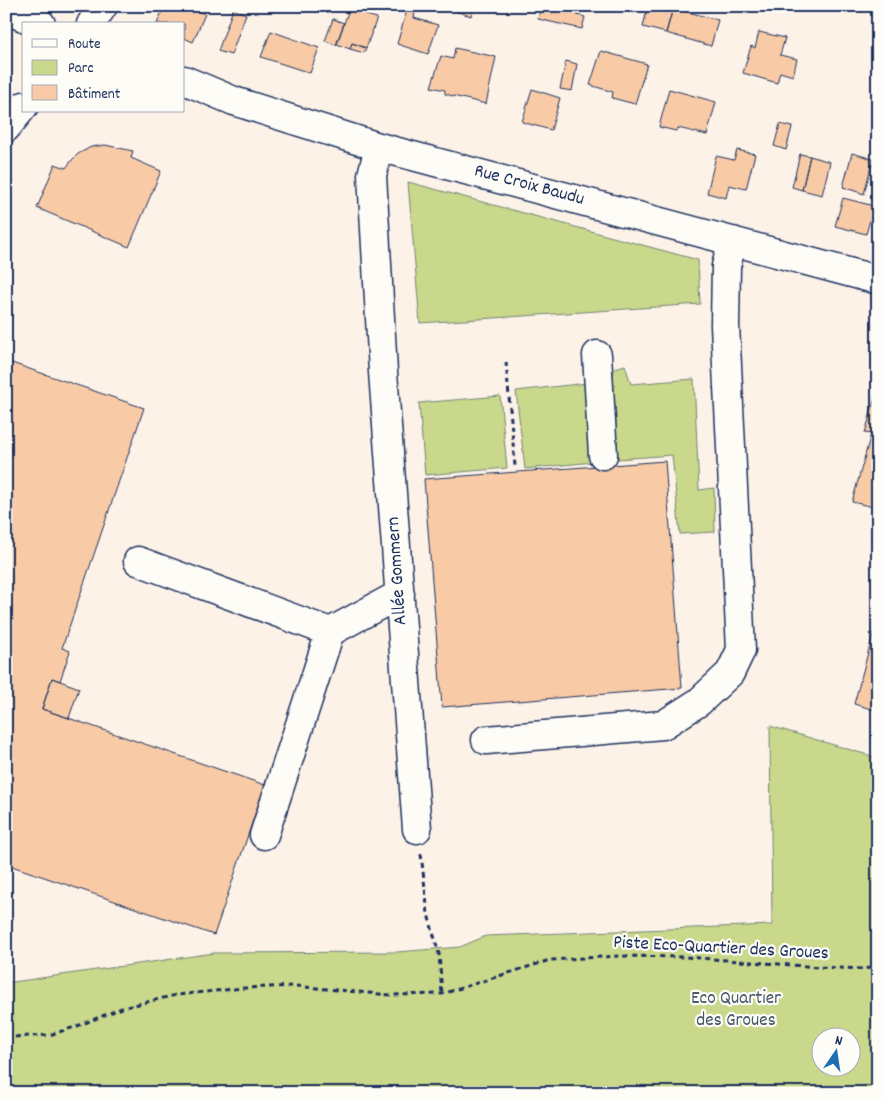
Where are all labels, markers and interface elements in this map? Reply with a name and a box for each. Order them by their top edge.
legend [22,22,185,112]
text: Route [68,34,101,56]
text: Parc [68,58,93,80]
text: Bâtiment [68,84,121,106]
street label: Rue Croix Baudu [471,158,587,214]
street label: Allée Gommern [381,516,415,626]
street label: Piste Eco-Quartier des Groues [613,930,829,968]
park label: Eco Quartier des Groues [691,986,781,1035]
north arrow [812,1026,862,1076]
text: N [833,1031,844,1052]

